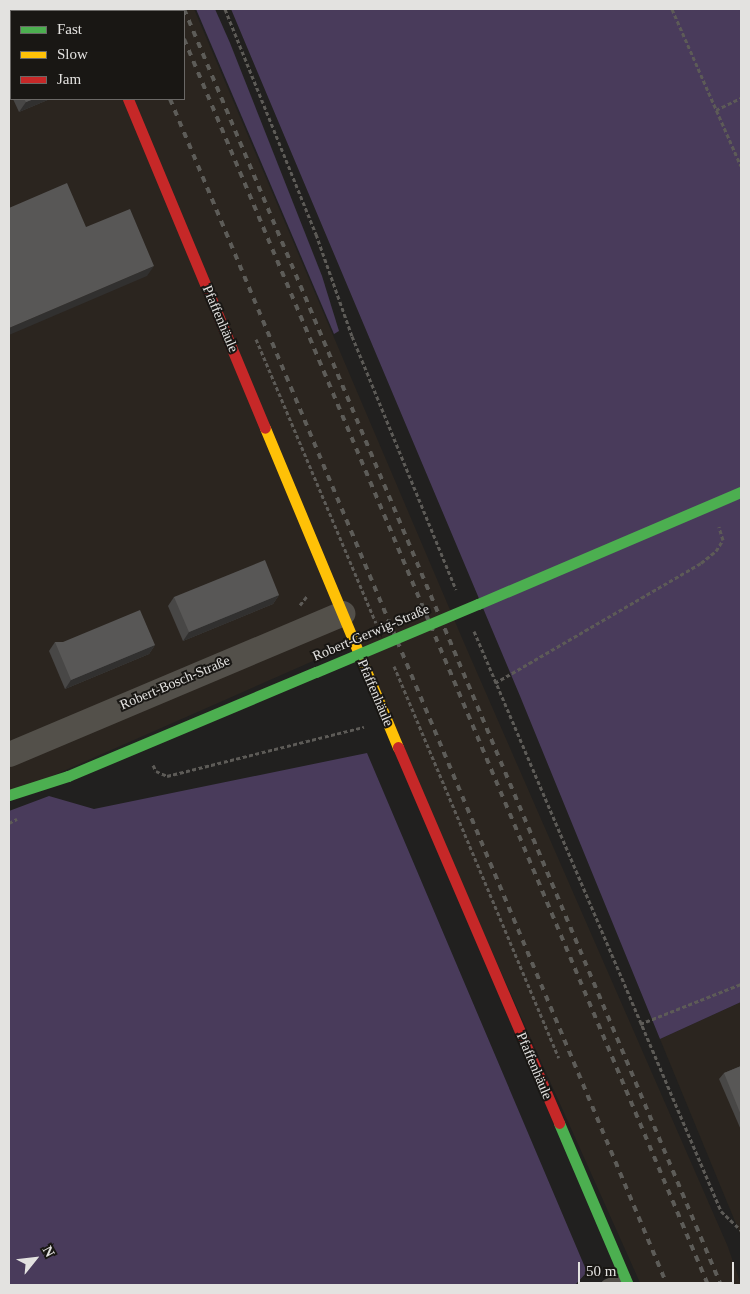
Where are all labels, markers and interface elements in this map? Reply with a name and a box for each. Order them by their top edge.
legend [10,10,185,100]
text: Fast [57,21,82,37]
text: Slow [57,46,88,62]
text: Jam [57,71,81,87]
street label: Pfaffenhäule [198,283,242,355]
street label: Robert-Gerwig-Straße [310,601,432,665]
street label: Robert-Bosch-Straße [117,652,233,714]
street label: Pfaffenhäule [353,657,397,729]
street label: Pfaffenhäule [512,1030,556,1102]
north arrow [10,1234,60,1284]
text: N [40,1243,58,1260]
scale bar [580,1252,736,1284]
text: 50 m [586,1263,616,1279]

